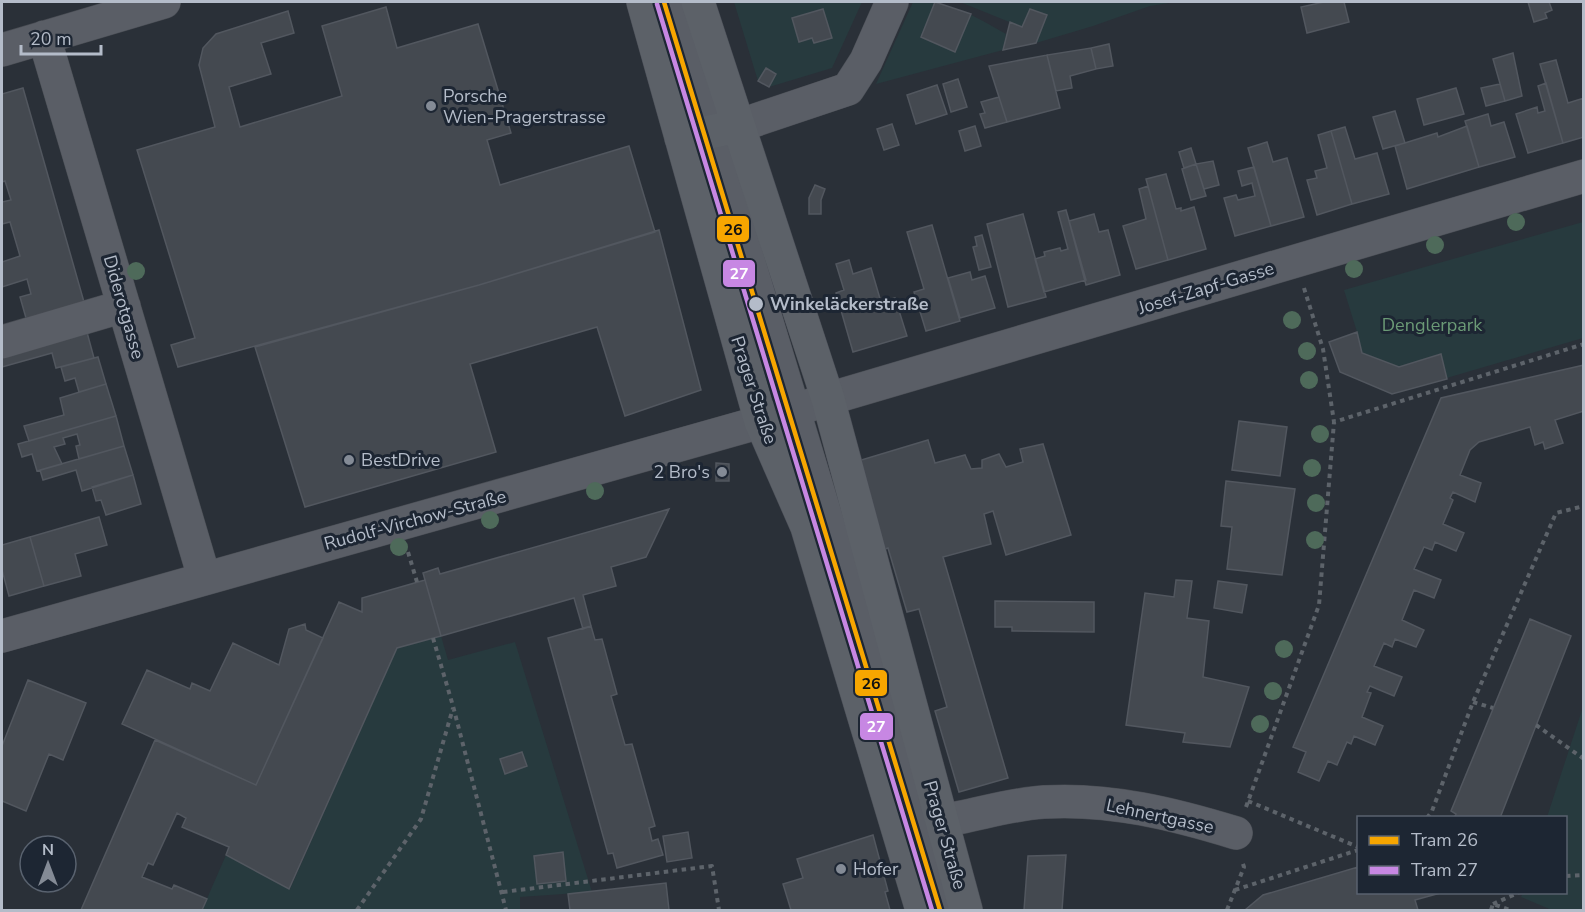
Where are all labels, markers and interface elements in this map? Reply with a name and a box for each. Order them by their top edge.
scale bar [21,18,100,56]
text: 20 m [30,27,72,51]
place label: Porsche Wien-Pragerstrasse [443,84,606,129]
marker: Porsche Wien-Pragerstrasse [424,99,438,113]
line badge: 26 [716,215,750,243]
text: 26 [723,219,743,241]
street label: Diderotgasse [98,252,150,362]
street label: Josef-Zapf-Gasse [1134,256,1277,320]
line badge: 27 [722,259,756,288]
text: 27 [729,263,749,285]
place label: Winkeläckerstraße [770,292,929,316]
marker: Winkeläckerstraße [747,295,765,313]
park label: Denglerpark [1382,313,1483,337]
street label: Prager Straße [725,333,783,447]
place label: BestDrive [361,448,440,472]
marker: BestDrive [342,453,356,467]
place label: 2 Bro's [653,460,710,484]
marker: 2 Bro's [715,465,729,479]
street label: Rudolf-Virchow-Straße [321,484,509,556]
line badge: 26 [854,669,888,697]
text: 26 [861,673,881,695]
line badge: 27 [859,712,894,741]
text: 27 [866,716,886,738]
street label: Prager Straße [918,778,972,892]
street label: Lehnertgasse [1104,793,1216,839]
legend [1357,816,1567,894]
text: Tram 26 [1411,828,1478,852]
north arrow [18,834,78,894]
text: N [42,839,54,861]
place label: Hofer [853,857,899,881]
text: Tram 27 [1411,858,1478,882]
marker: Hofer [834,862,848,876]

